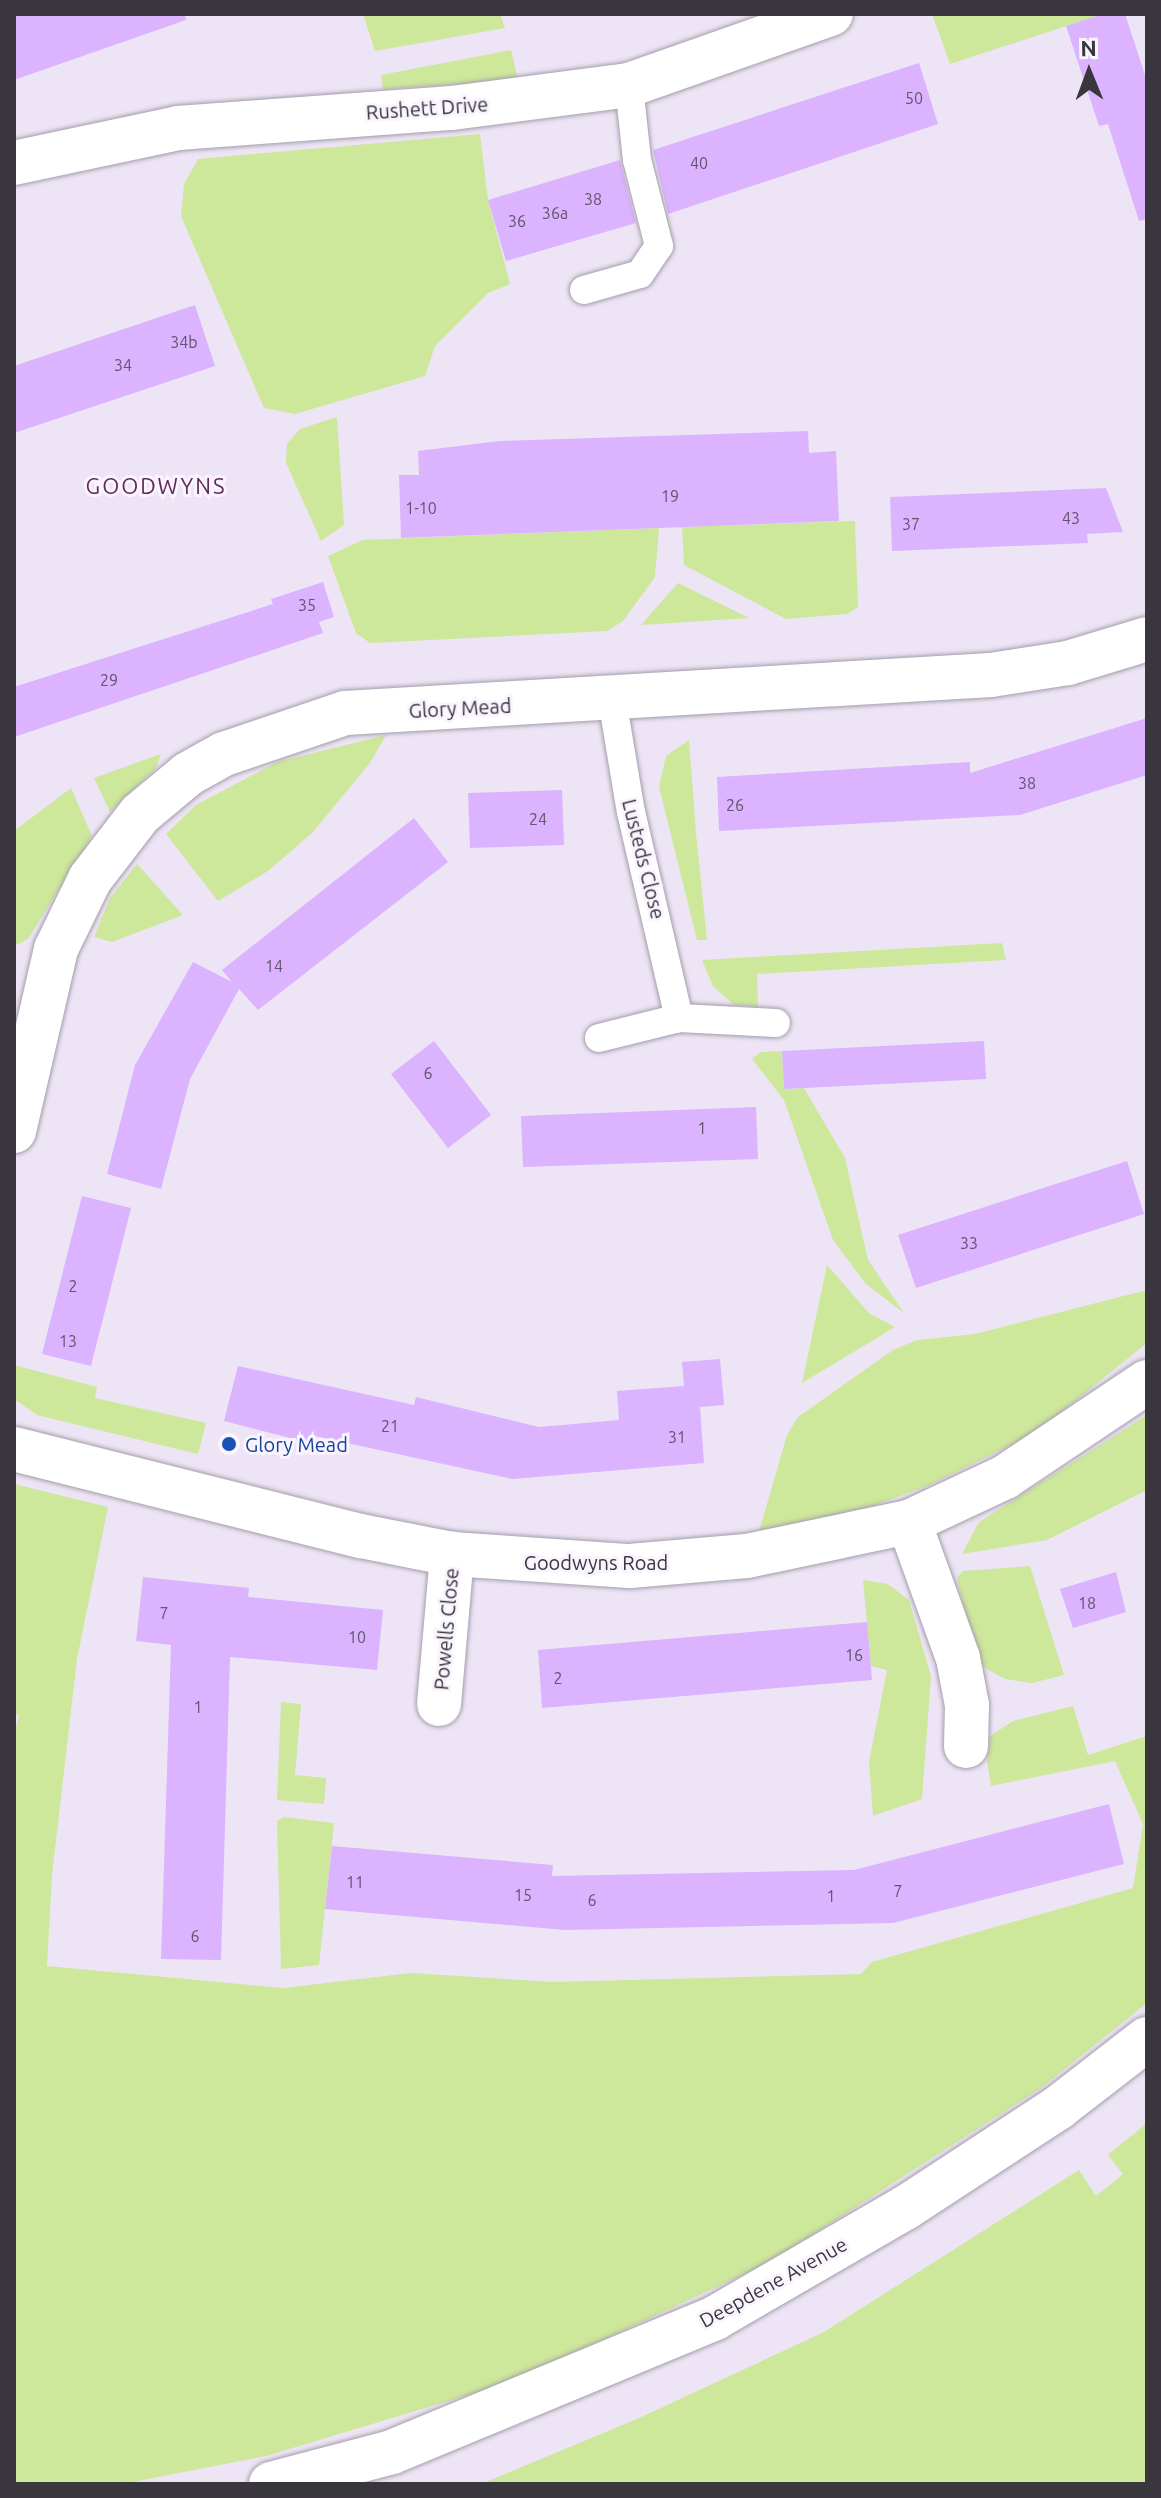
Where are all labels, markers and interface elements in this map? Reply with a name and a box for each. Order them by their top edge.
north arrow [1049,32,1129,112]
text: N [1080,35,1097,60]
house number: 50 [905,88,923,108]
street label: Rushett Drive [365,92,489,124]
house number: 40 [690,153,708,173]
house number: 38 [584,189,602,209]
house number: 36a [542,203,568,223]
house number: 36 [508,211,526,231]
house number: 34b [170,332,198,352]
house number: 34 [114,355,132,375]
district label: GOODWYNS [86,473,226,499]
house number: 19 [661,486,679,506]
house number: 1-10 [405,498,437,518]
house number: 43 [1062,508,1080,528]
house number: 37 [902,514,920,534]
house number: 35 [298,595,316,615]
house number: 29 [100,670,118,690]
street label: Glory Mead [408,693,512,723]
house number: 38 [1018,773,1036,793]
house number: 26 [726,795,744,815]
street label: Lusteds Close [617,796,671,922]
house number: 24 [529,809,547,829]
house number: 14 [265,956,283,976]
house number: 6 [423,1063,433,1083]
house number: 1 [697,1118,707,1138]
house number: 33 [960,1233,978,1253]
house number: 2 [68,1276,78,1296]
house number: 13 [59,1331,77,1351]
house number: 21 [381,1416,399,1436]
house number: 31 [668,1427,686,1447]
place label: Glory Mead [245,1432,348,1456]
marker: Glory Mead [220,1435,238,1453]
street label: Goodwyns Road [524,1550,668,1574]
street label: Powells Close [429,1567,463,1691]
house number: 18 [1078,1593,1096,1613]
house number: 7 [159,1603,169,1623]
house number: 10 [348,1627,366,1647]
house number: 16 [845,1645,863,1665]
house number: 2 [553,1668,563,1688]
house number: 1 [193,1697,203,1717]
house number: 11 [346,1872,364,1892]
house number: 7 [893,1881,903,1901]
house number: 15 [514,1885,532,1905]
house number: 1 [826,1886,836,1906]
house number: 6 [587,1890,597,1910]
house number: 6 [190,1926,200,1946]
street label: Deepdene Avenue [695,2231,851,2333]

